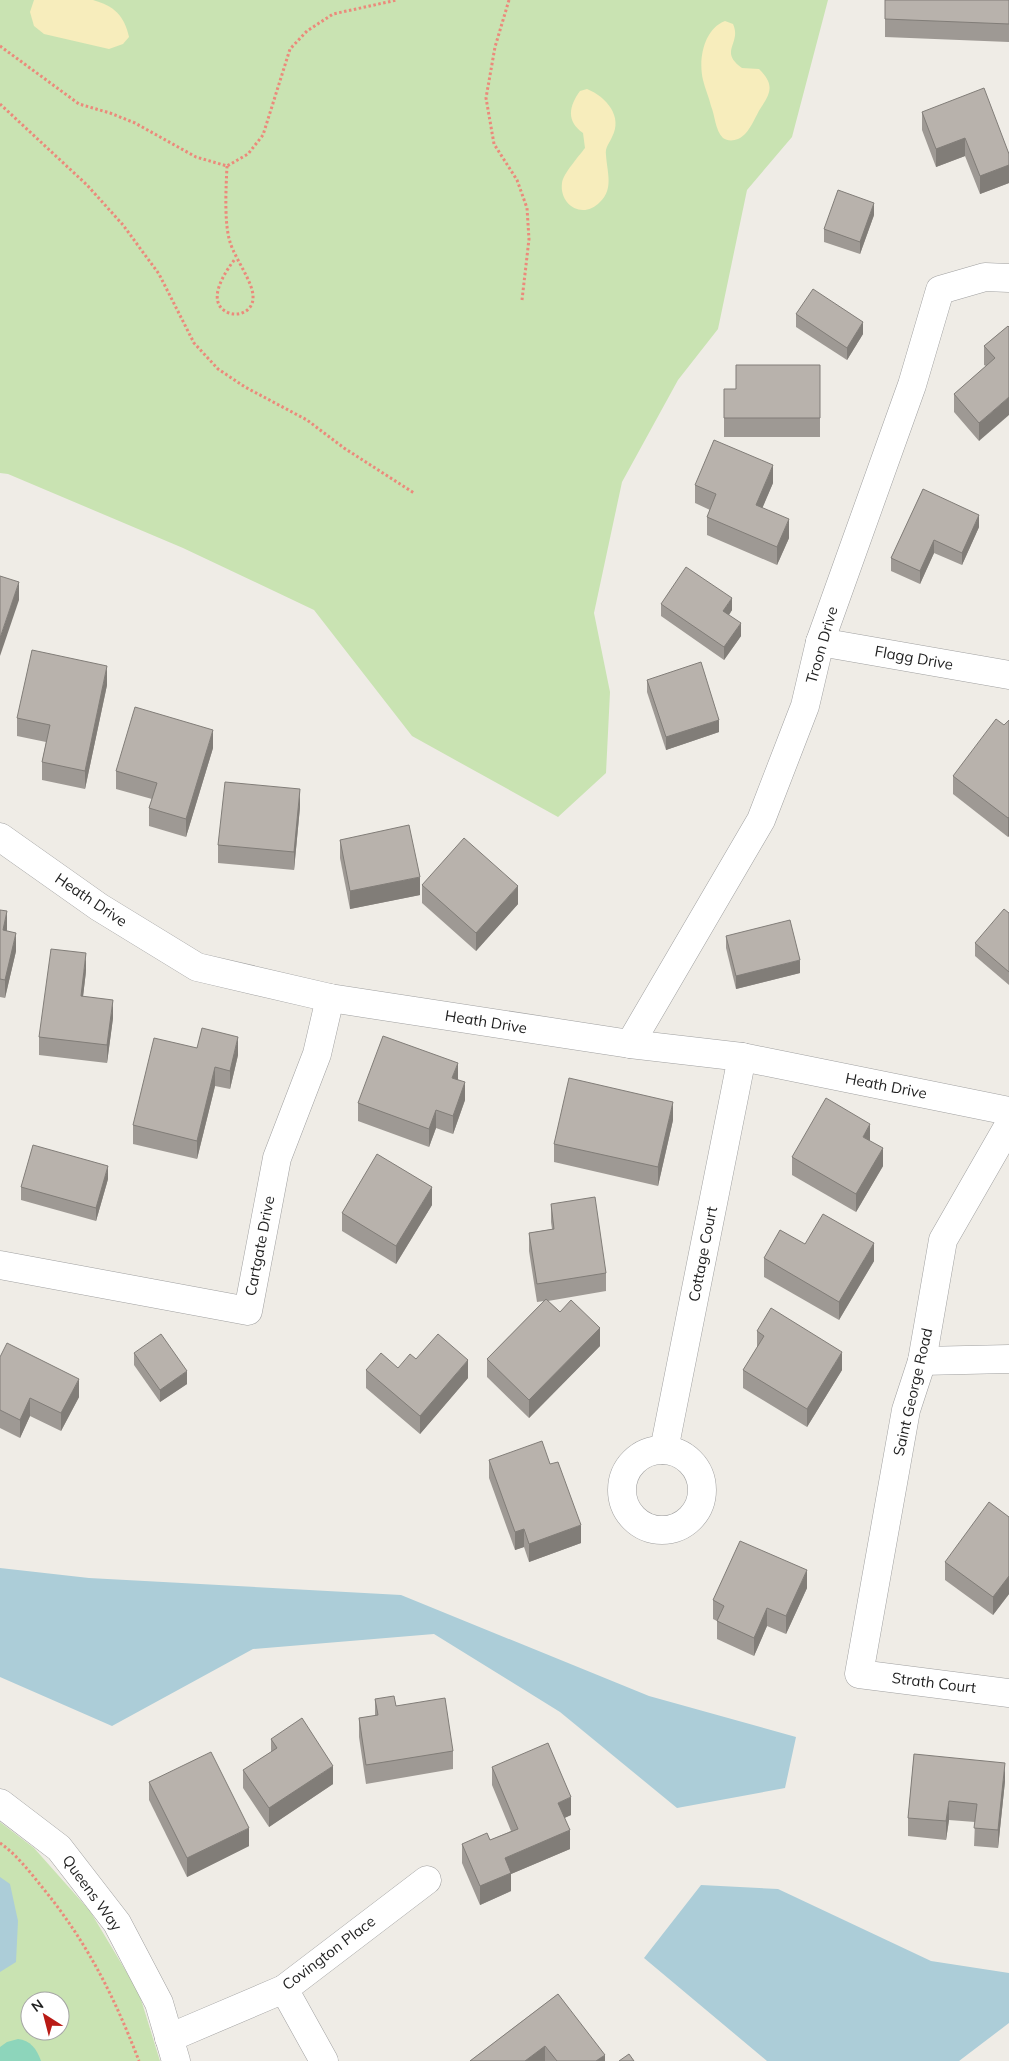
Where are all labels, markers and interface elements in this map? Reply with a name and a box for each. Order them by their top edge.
street label: Troon Drive [801,604,842,686]
street label: Flagg Drive [873,641,955,674]
street label: Heath Drive [52,869,131,931]
street label: Heath Drive [444,1006,528,1037]
street label: Heath Drive [844,1068,929,1103]
street label: Cartgate Drive [240,1194,279,1298]
street label: Cottage Court [684,1205,721,1303]
street label: Saint George Road [889,1326,936,1458]
street label: Strath Court [891,1668,977,1697]
street label: Queens Way [58,1851,126,1934]
street label: Covington Place [278,1911,379,1994]
north arrow [20,1991,70,2041]
text: N [28,1995,47,2016]

